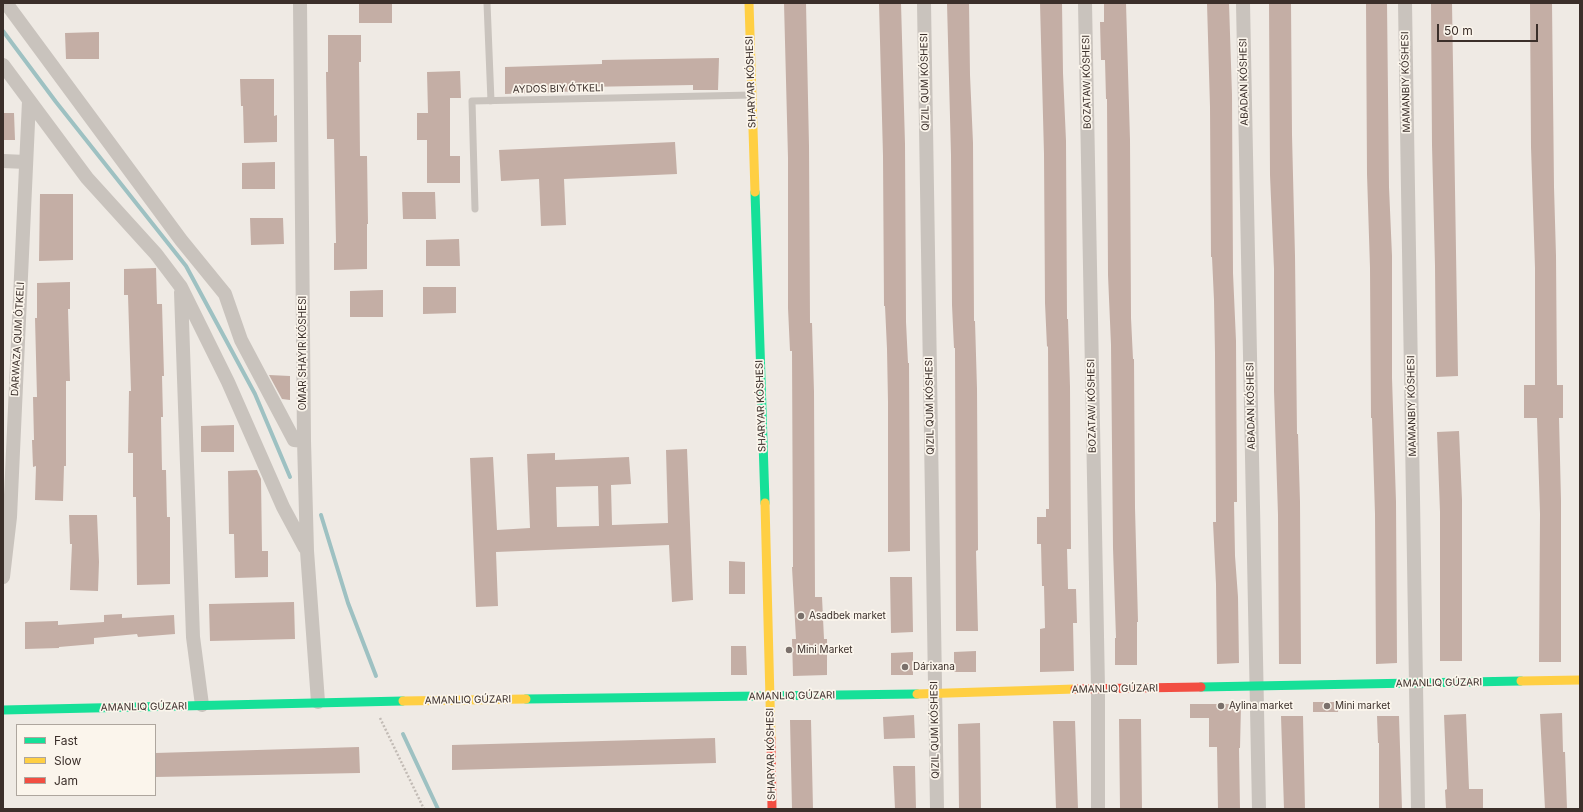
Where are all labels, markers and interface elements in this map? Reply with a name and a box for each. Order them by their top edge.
scale bar [1439,16,1540,42]
text: 50 m [1444,23,1473,38]
street label: MAMANBIY KÓSHESI [1399,31,1413,133]
street label: QIZIL QUM KÓSHESI [918,33,932,131]
street label: BOZATAW KÓSHESI [1080,35,1094,129]
street label: SHARYAR KÓSHESI [743,36,759,128]
street label: ABADAN KÓSHESI [1237,38,1251,126]
street label: AYDOS BIY ÓTKELI [513,82,603,96]
street label: DARWAZA QUM ÓTKELI [9,282,27,396]
street label: OMAR SHAYIR KÓSHESI [297,296,309,410]
street label: MAMANBIY KÓSHESI [1405,355,1419,457]
street label: QIZIL QUM KÓSHESI [923,357,937,455]
street label: BOZATAW KÓSHESI [1085,359,1099,453]
street label: SHARYAR KÓSHESI [753,360,769,452]
street label: ABADAN KÓSHESI [1244,362,1258,450]
place label: Asadbek market [809,610,886,622]
marker: Asadbek market [796,611,806,621]
place label: Mini Market [797,644,853,656]
marker: Mini Market [784,645,794,655]
place label: Dárixana [913,661,955,673]
marker: Dárixana [900,662,910,672]
street label: AMANLIQ GÚZARI [1396,676,1482,690]
street label: QIZIL QUM KÓSHESI [928,681,942,779]
street label: AMANLIQ GÚZARI [1072,682,1158,696]
street label: AMANLIQ GÚZARI [749,689,835,703]
street label: AMANLIQ GÚZARI [425,693,511,707]
street label: AMANLIQ GÚZARI [101,700,187,714]
place label: Aylina market [1229,700,1293,712]
place label: Mini market [1335,700,1390,712]
marker: Aylina market [1216,701,1226,711]
marker: Mini market [1322,701,1332,711]
street label: SHARYAR KÓSHESI [764,708,778,800]
legend [16,724,156,796]
text: Fast [54,733,78,748]
text: Slow [54,753,81,768]
text: Jam [54,773,78,788]

